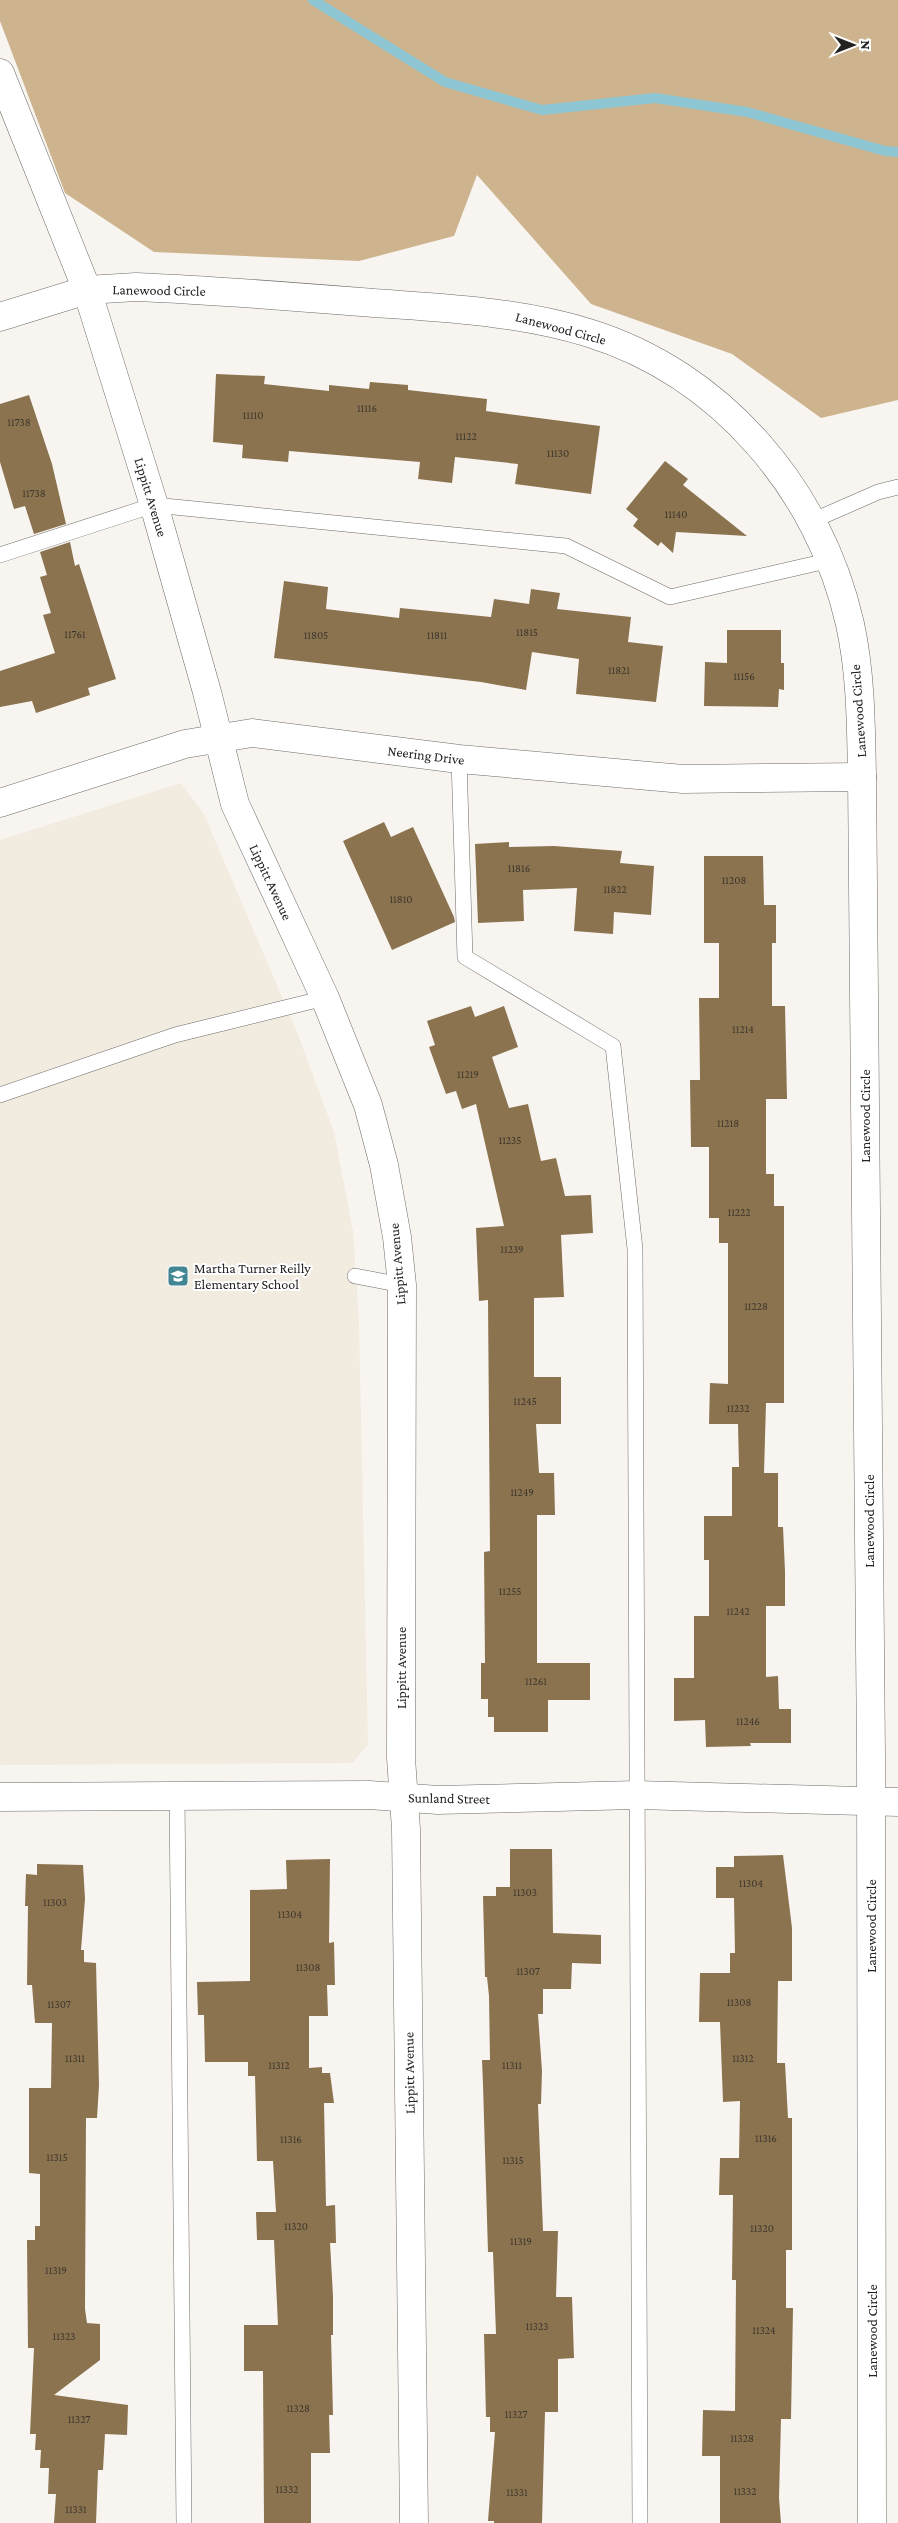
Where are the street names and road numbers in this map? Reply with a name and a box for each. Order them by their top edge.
street label: Lanewood Circle [112,281,206,299]
street label: Lanewood Circle [514,308,608,348]
street label: Lippitt Avenue [131,455,171,539]
street label: Lanewood Circle [847,664,869,758]
street label: Neering Drive [387,742,465,768]
street label: Lippitt Avenue [246,841,296,923]
street label: Lanewood Circle [857,1069,873,1163]
street label: Lippitt Avenue [385,1222,409,1306]
street label: Lanewood Circle [861,1474,877,1568]
street label: Lippitt Avenue [393,1627,409,1709]
street label: Sunland Street [408,1789,490,1807]
street label: Lanewood Circle [863,1879,879,1973]
street label: Lippitt Avenue [400,2032,418,2114]
street label: Lanewood Circle [864,2284,880,2378]

